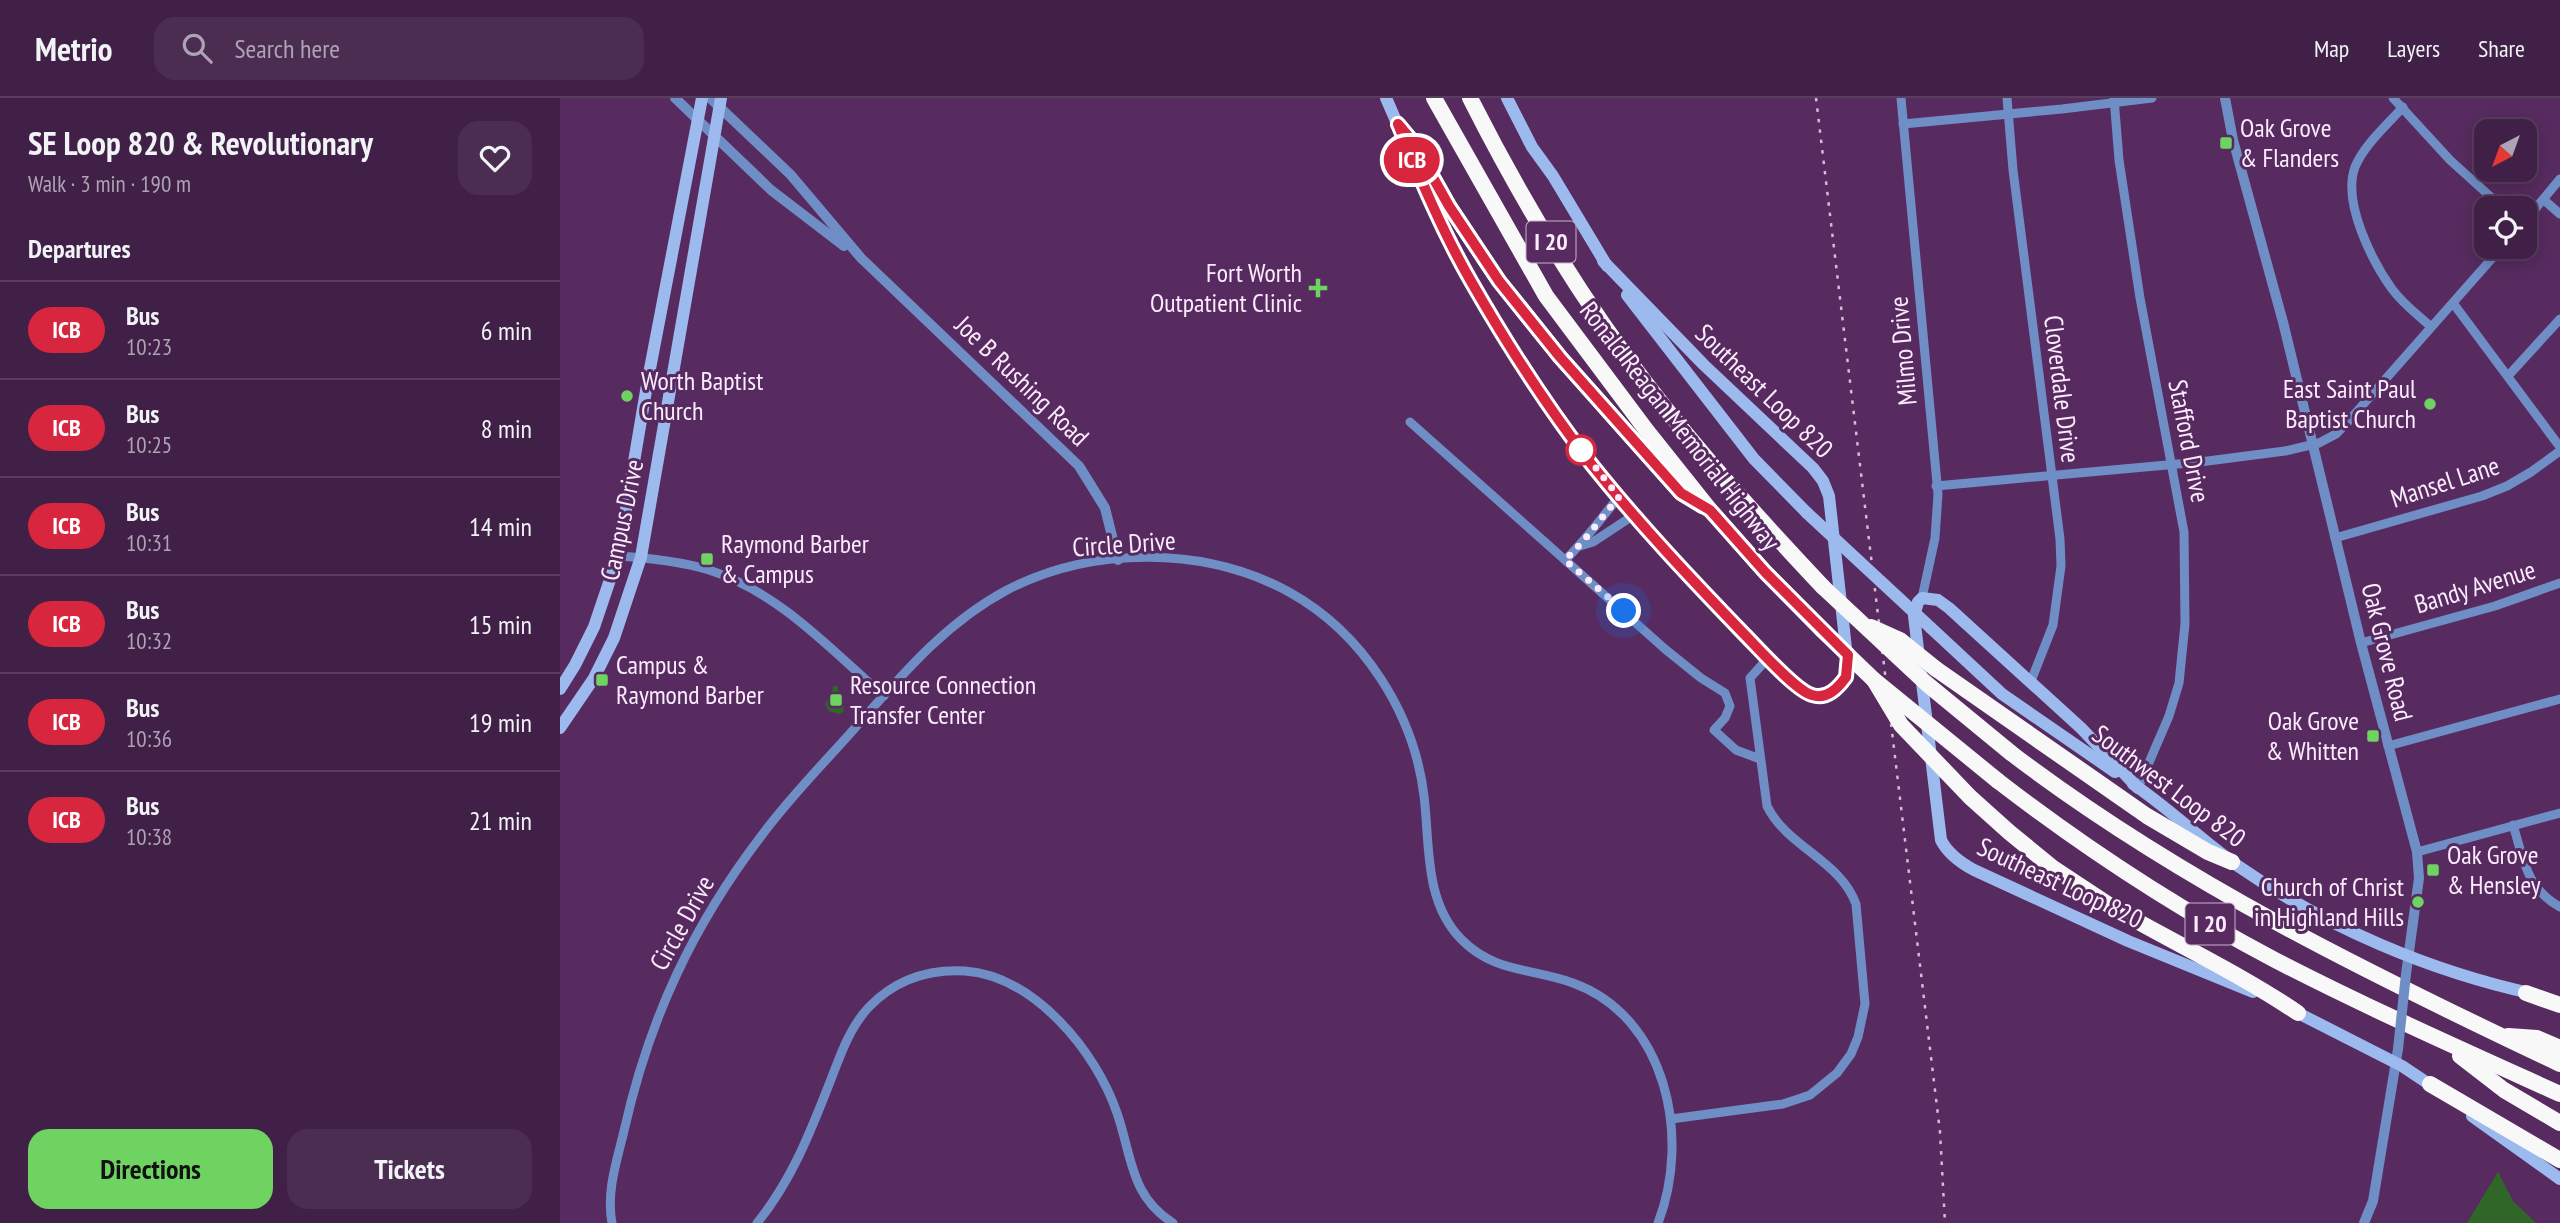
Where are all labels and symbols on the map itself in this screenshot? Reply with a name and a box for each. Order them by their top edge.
place label: Oak Grove & Flanders [2240,111,2339,174]
north arrow [2474,119,2538,182]
marker: Oak Grove & Flanders [2218,135,2234,151]
line badge: ICB [1372,137,1452,183]
road number: I 20 [1527,222,1576,262]
place label: Fort Worth Outpatient Clinic [1150,256,1302,319]
marker: Fort Worth Outpatient Clinic [1308,278,1328,298]
street label: Ronald Reagan Memorial Highway [1573,295,1788,557]
street label: Milmo Drive [1881,295,1924,407]
street label: Joe B Rushing Road [948,308,1096,453]
street label: Cloverdale Drive [2037,313,2088,464]
street label: Southeast Loop 820 [1689,317,1840,465]
place label: Worth Baptist Church [641,364,763,427]
place label: East Saint Paul Baptist Church [2283,372,2416,435]
street label: Stafford Drive [2161,377,2218,505]
marker: Worth Baptist Church [619,388,635,404]
marker: East Saint Paul Baptist Church [2422,396,2438,412]
unlabelled marker [1566,435,1596,465]
street label: Mansel Lane [2386,448,2503,515]
street label: Campus Drive [593,456,650,584]
street label: Circle Drive [1071,523,1177,564]
place label: Raymond Barber & Campus [721,527,869,590]
marker: Raymond Barber & Campus [699,551,715,567]
street label: Bandy Avenue [2410,552,2539,621]
street label: Oak Grove Road [2354,579,2421,724]
your location [1606,593,1641,628]
place label: Campus & Raymond Barber [616,648,764,711]
place label: Resource Connection Transfer Center [850,668,1036,731]
marker: Campus & Raymond Barber [594,672,610,688]
marker: Resource Connection Transfer Center [828,692,844,708]
place label: Oak Grove & Whitten [2266,704,2359,767]
street label: Southwest Loop 820 [2086,717,2253,854]
marker: Oak Grove & Whitten [2365,728,2381,744]
street label: Southeast Loop 820 [1972,830,2148,935]
place label: Oak Grove & Hensley [2447,838,2541,901]
marker: Oak Grove & Hensley [2425,862,2441,878]
street label: Circle Drive [642,870,721,976]
place label: Church of Christ in Highland Hills [2254,870,2404,933]
marker: Church of Christ in Highland Hills [2410,894,2426,910]
road number: I 20 [2186,904,2234,944]

